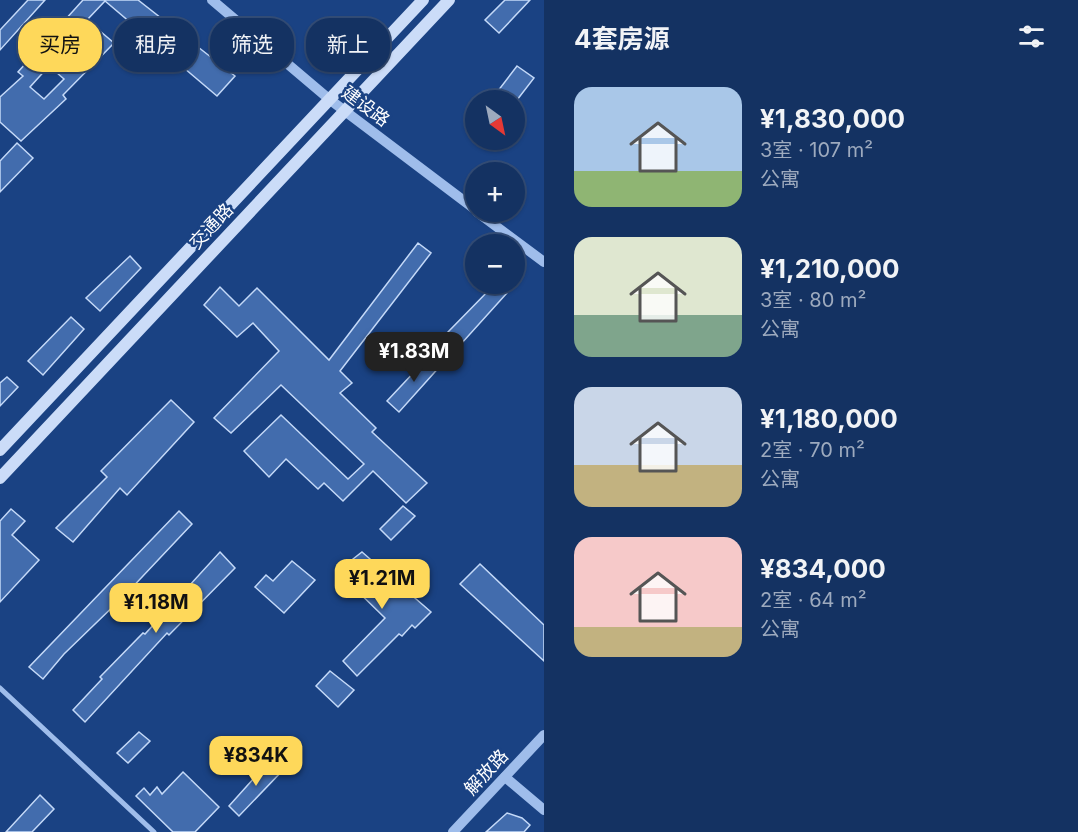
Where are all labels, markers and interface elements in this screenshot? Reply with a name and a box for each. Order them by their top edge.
chip: 买房 [18,18,102,72]
chip: 租房 [114,18,198,72]
chip: 筛选 [210,18,294,72]
chip: 新上 [306,18,390,72]
icon: filters [1015,20,1048,53]
text: 4套房源 [574,23,670,54]
street label: 建设路 [338,81,394,131]
north arrow [465,90,525,150]
map controls [465,90,525,294]
text: ¥1,830,000 [760,103,905,134]
icon: home [622,111,694,183]
text: 3室 · 107 m² [760,138,873,162]
button: + [465,162,525,222]
text: 公寓 [760,167,800,191]
street label: 交通路 [185,199,237,253]
button: − [465,234,525,294]
text: ¥1,210,000 [760,253,900,284]
icon: home [622,261,694,333]
text: 3室 · 80 m² [760,288,866,312]
text: 公寓 [760,317,800,341]
pin: ¥1.83M [365,332,463,383]
text: ¥1.83M [379,339,449,363]
text: ¥1,180,000 [760,403,898,434]
icon: home [622,411,694,483]
text: 2室 · 70 m² [760,438,865,462]
text: 公寓 [760,467,800,491]
text: ¥834,000 [760,553,886,584]
pin: ¥1.21M [333,559,431,610]
icon: home [622,561,694,633]
text: ¥1.21M [349,566,415,590]
pin: ¥1.18M [107,583,205,634]
text: 2室 · 64 m² [760,588,867,612]
text: ¥1.18M [123,590,189,614]
text: 公寓 [760,617,800,641]
pin: ¥834K [214,736,298,787]
text: ¥834K [223,743,289,767]
street label: 解放路 [460,745,512,799]

